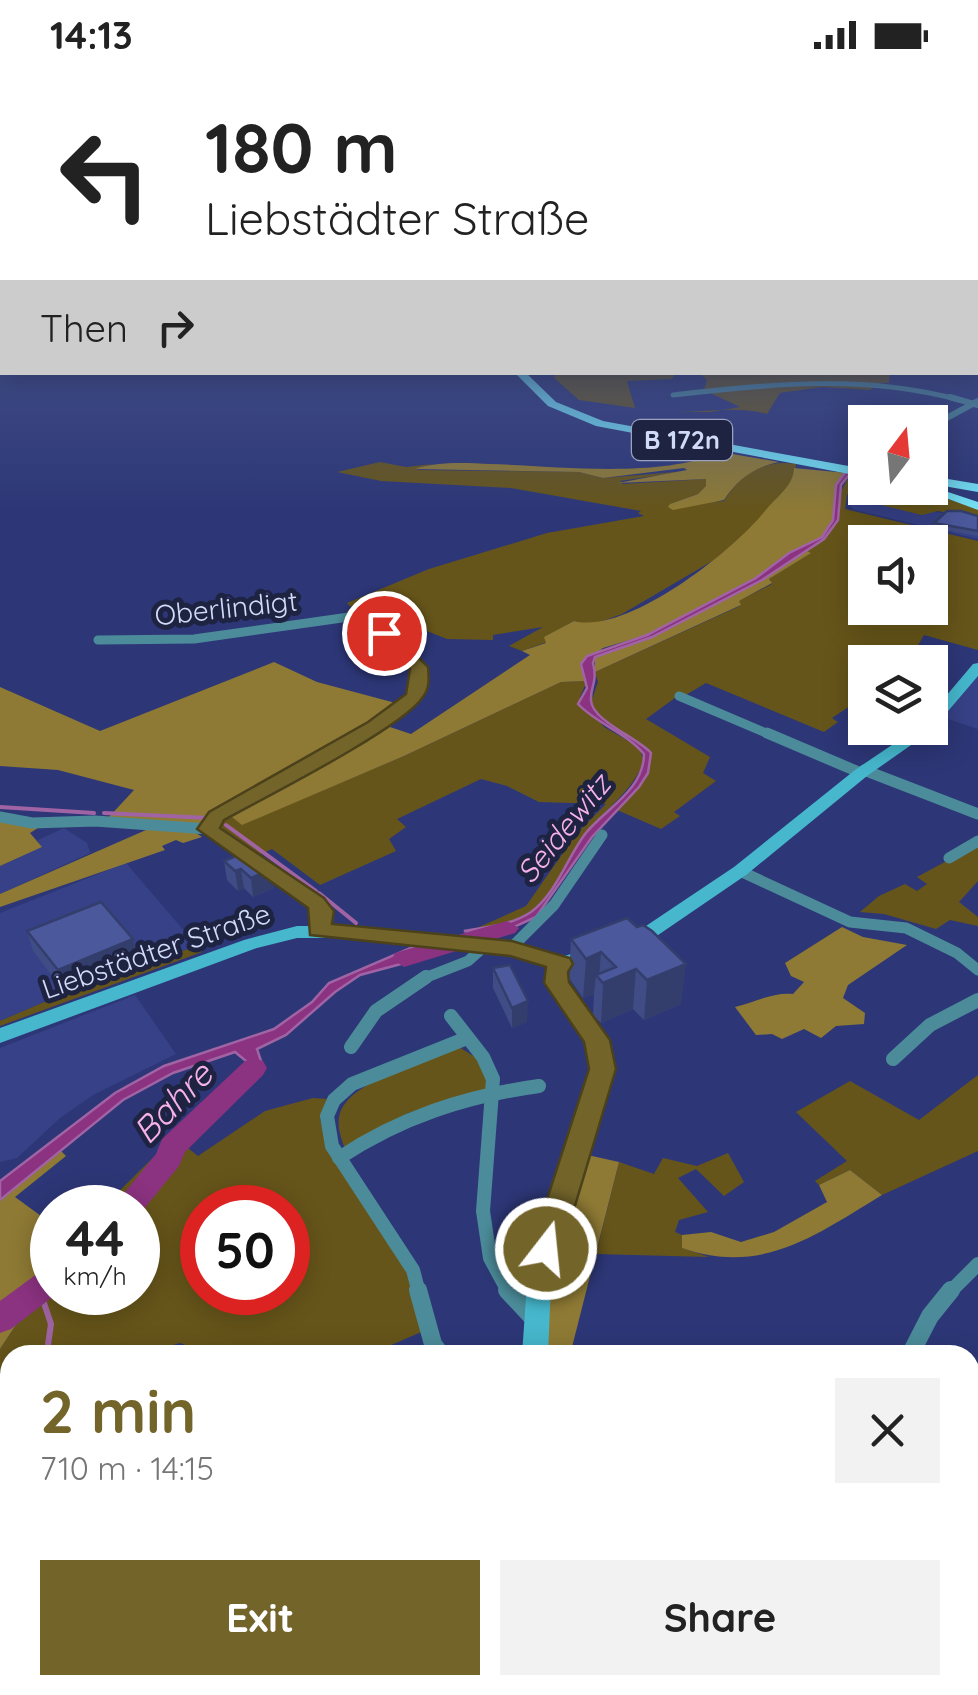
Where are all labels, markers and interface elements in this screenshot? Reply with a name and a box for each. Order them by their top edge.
text: 14:13 [50,11,133,59]
text: 180 m [205,103,398,191]
icon: left [40,110,170,240]
text: Liebstädter Straße [205,190,590,246]
icon: right [148,300,203,355]
text: Then [40,304,128,352]
north arrow [848,405,948,505]
map controls [848,405,948,745]
road number: B 172n [632,420,732,460]
button: sound [848,525,948,625]
street label: Oberlindigt [153,583,299,632]
pin [342,591,427,676]
icon: arrive [357,606,412,661]
button: layers [848,645,948,745]
water label: Seidewitz [508,764,620,890]
street label: Liebstädter Straße [37,895,275,1006]
water label: Bahre [123,1051,222,1152]
speed limit sign: 50 [180,1185,310,1315]
position arrow [494,1197,598,1301]
text: 44 [66,1206,124,1269]
text: km/h [63,1260,127,1291]
text: 2 min [40,1373,196,1448]
button: close [835,1378,940,1483]
text: 710 m · 14:15 [40,1448,214,1488]
button: Exit [40,1560,480,1675]
button: Share [500,1560,940,1675]

